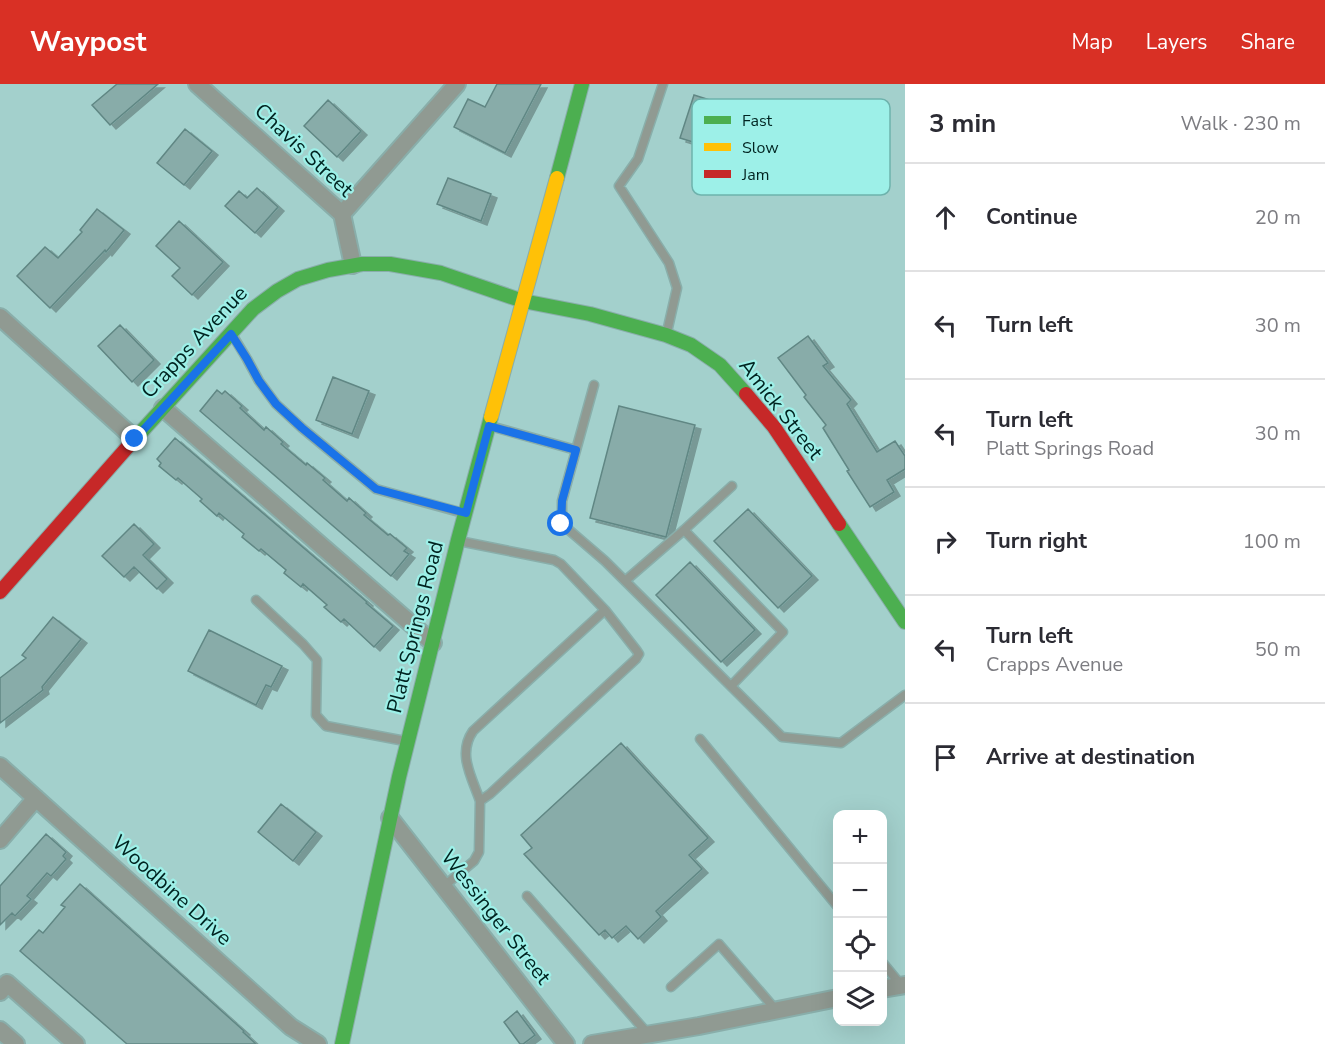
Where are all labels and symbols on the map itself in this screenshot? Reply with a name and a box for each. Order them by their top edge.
street label: Chavis Street [249,97,360,203]
legend [692,99,890,195]
text: Fast [742,110,773,132]
text: Slow [742,137,779,159]
text: Jam [741,164,769,186]
street label: Crapps Avenue [135,280,253,404]
street label: Amick Street [733,353,830,466]
route end [121,425,147,451]
route start [547,510,573,536]
street label: Platt Springs Road [380,538,450,716]
street label: Woodbine Drive [106,828,238,952]
street label: Wessinger Street [435,844,558,991]

